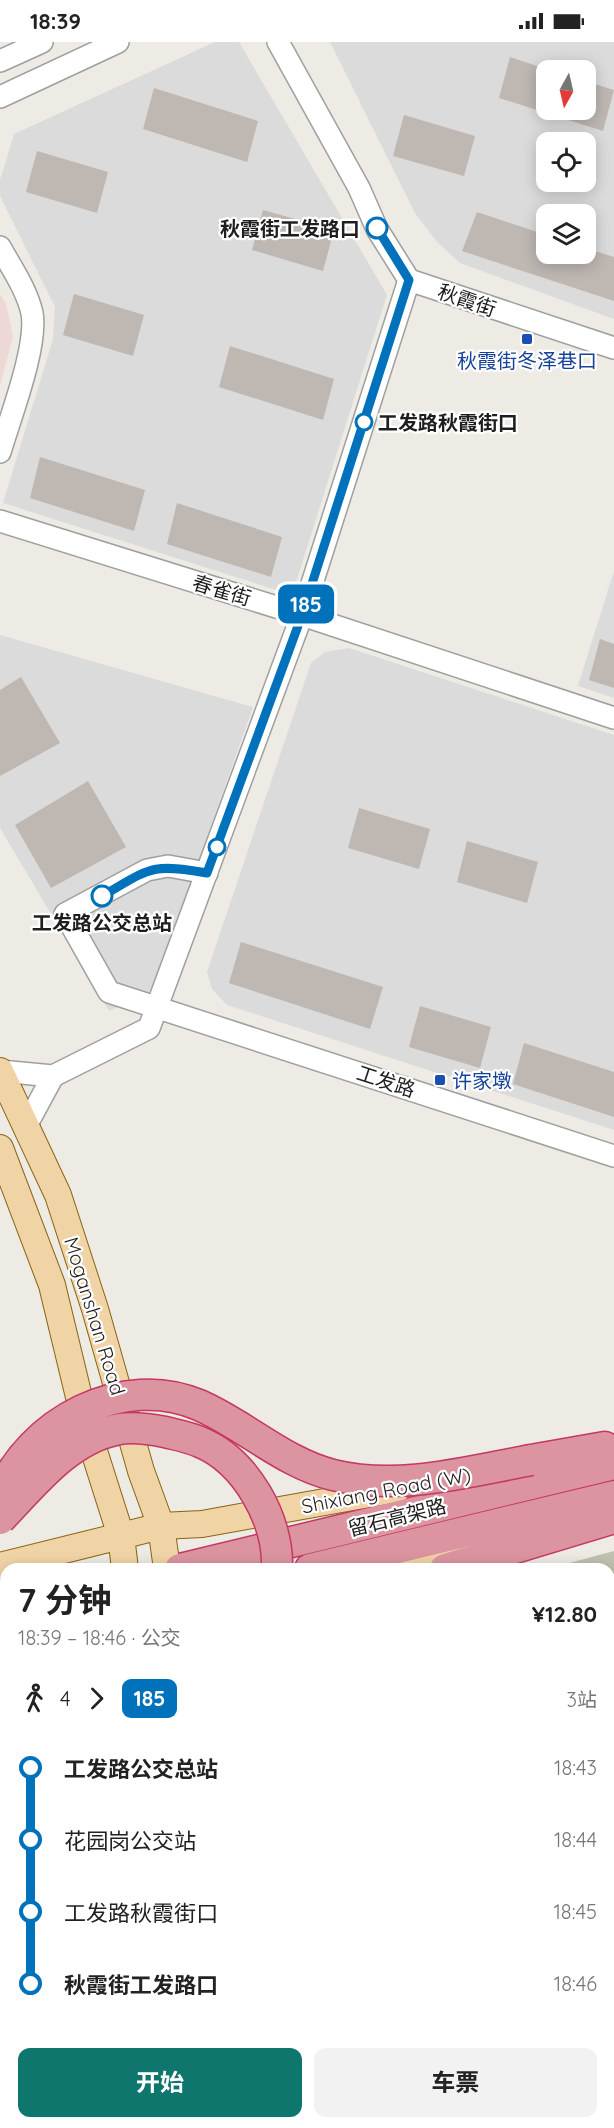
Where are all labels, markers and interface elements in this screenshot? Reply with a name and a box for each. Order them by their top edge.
text: 18:39 [30,7,81,35]
north arrow [536,60,596,120]
map controls [536,60,596,264]
button: locate [536,132,596,192]
button: layers [536,204,596,264]
place label: 秋霞街工发路口 [220,216,360,241]
marker: 秋霞街工发路口 [366,217,388,239]
street label: 秋霞街 [435,278,499,322]
marker: 秋霞街冬泽巷口 [520,332,534,346]
place label: 秋霞街冬泽巷口 [457,348,597,373]
place label: 工发路秋霞街口 [378,410,518,435]
marker: 工发路秋霞街口 [355,413,373,431]
street label: 春雀街 [190,569,254,611]
line badge: 185 [272,584,340,624]
text: 185 [290,591,322,617]
unlabelled marker [208,838,226,856]
marker: 工发路公交总站 [91,885,113,907]
place label: 工发路公交总站 [32,910,172,935]
street label: 工发路 [354,1060,418,1102]
place label: 许家墩 [452,1068,512,1093]
marker: 许家墩 [433,1073,447,1087]
street label: Moganshan Road [59,1234,131,1398]
street label: Shixiang Road (W) [299,1461,473,1519]
street label: 留石高架路 [345,1493,449,1541]
text: 7 分钟 [18,1579,111,1620]
text: ¥12.80 [532,1600,597,1628]
text: 18:39 – 18:46 · 公交 [18,1625,181,1650]
icon: walk [18,1682,51,1715]
icon: forward [80,1682,113,1715]
text: 185 [134,1685,165,1711]
text: 4 [60,1686,71,1711]
text: 3站 [567,1687,597,1712]
text: 工发路公交总站 [64,1755,218,1783]
text: 18:43 [554,1755,597,1780]
text: 花园岗公交站 [64,1827,196,1855]
text: 18:44 [554,1827,597,1852]
text: 工发路秋霞街口 [64,1899,218,1927]
text: 18:45 [553,1899,597,1924]
text: 秋霞街工发路口 [64,1971,218,1999]
text: 18:46 [554,1971,597,1996]
button: 开始 [18,2048,302,2117]
button: 车票 [314,2048,597,2117]

